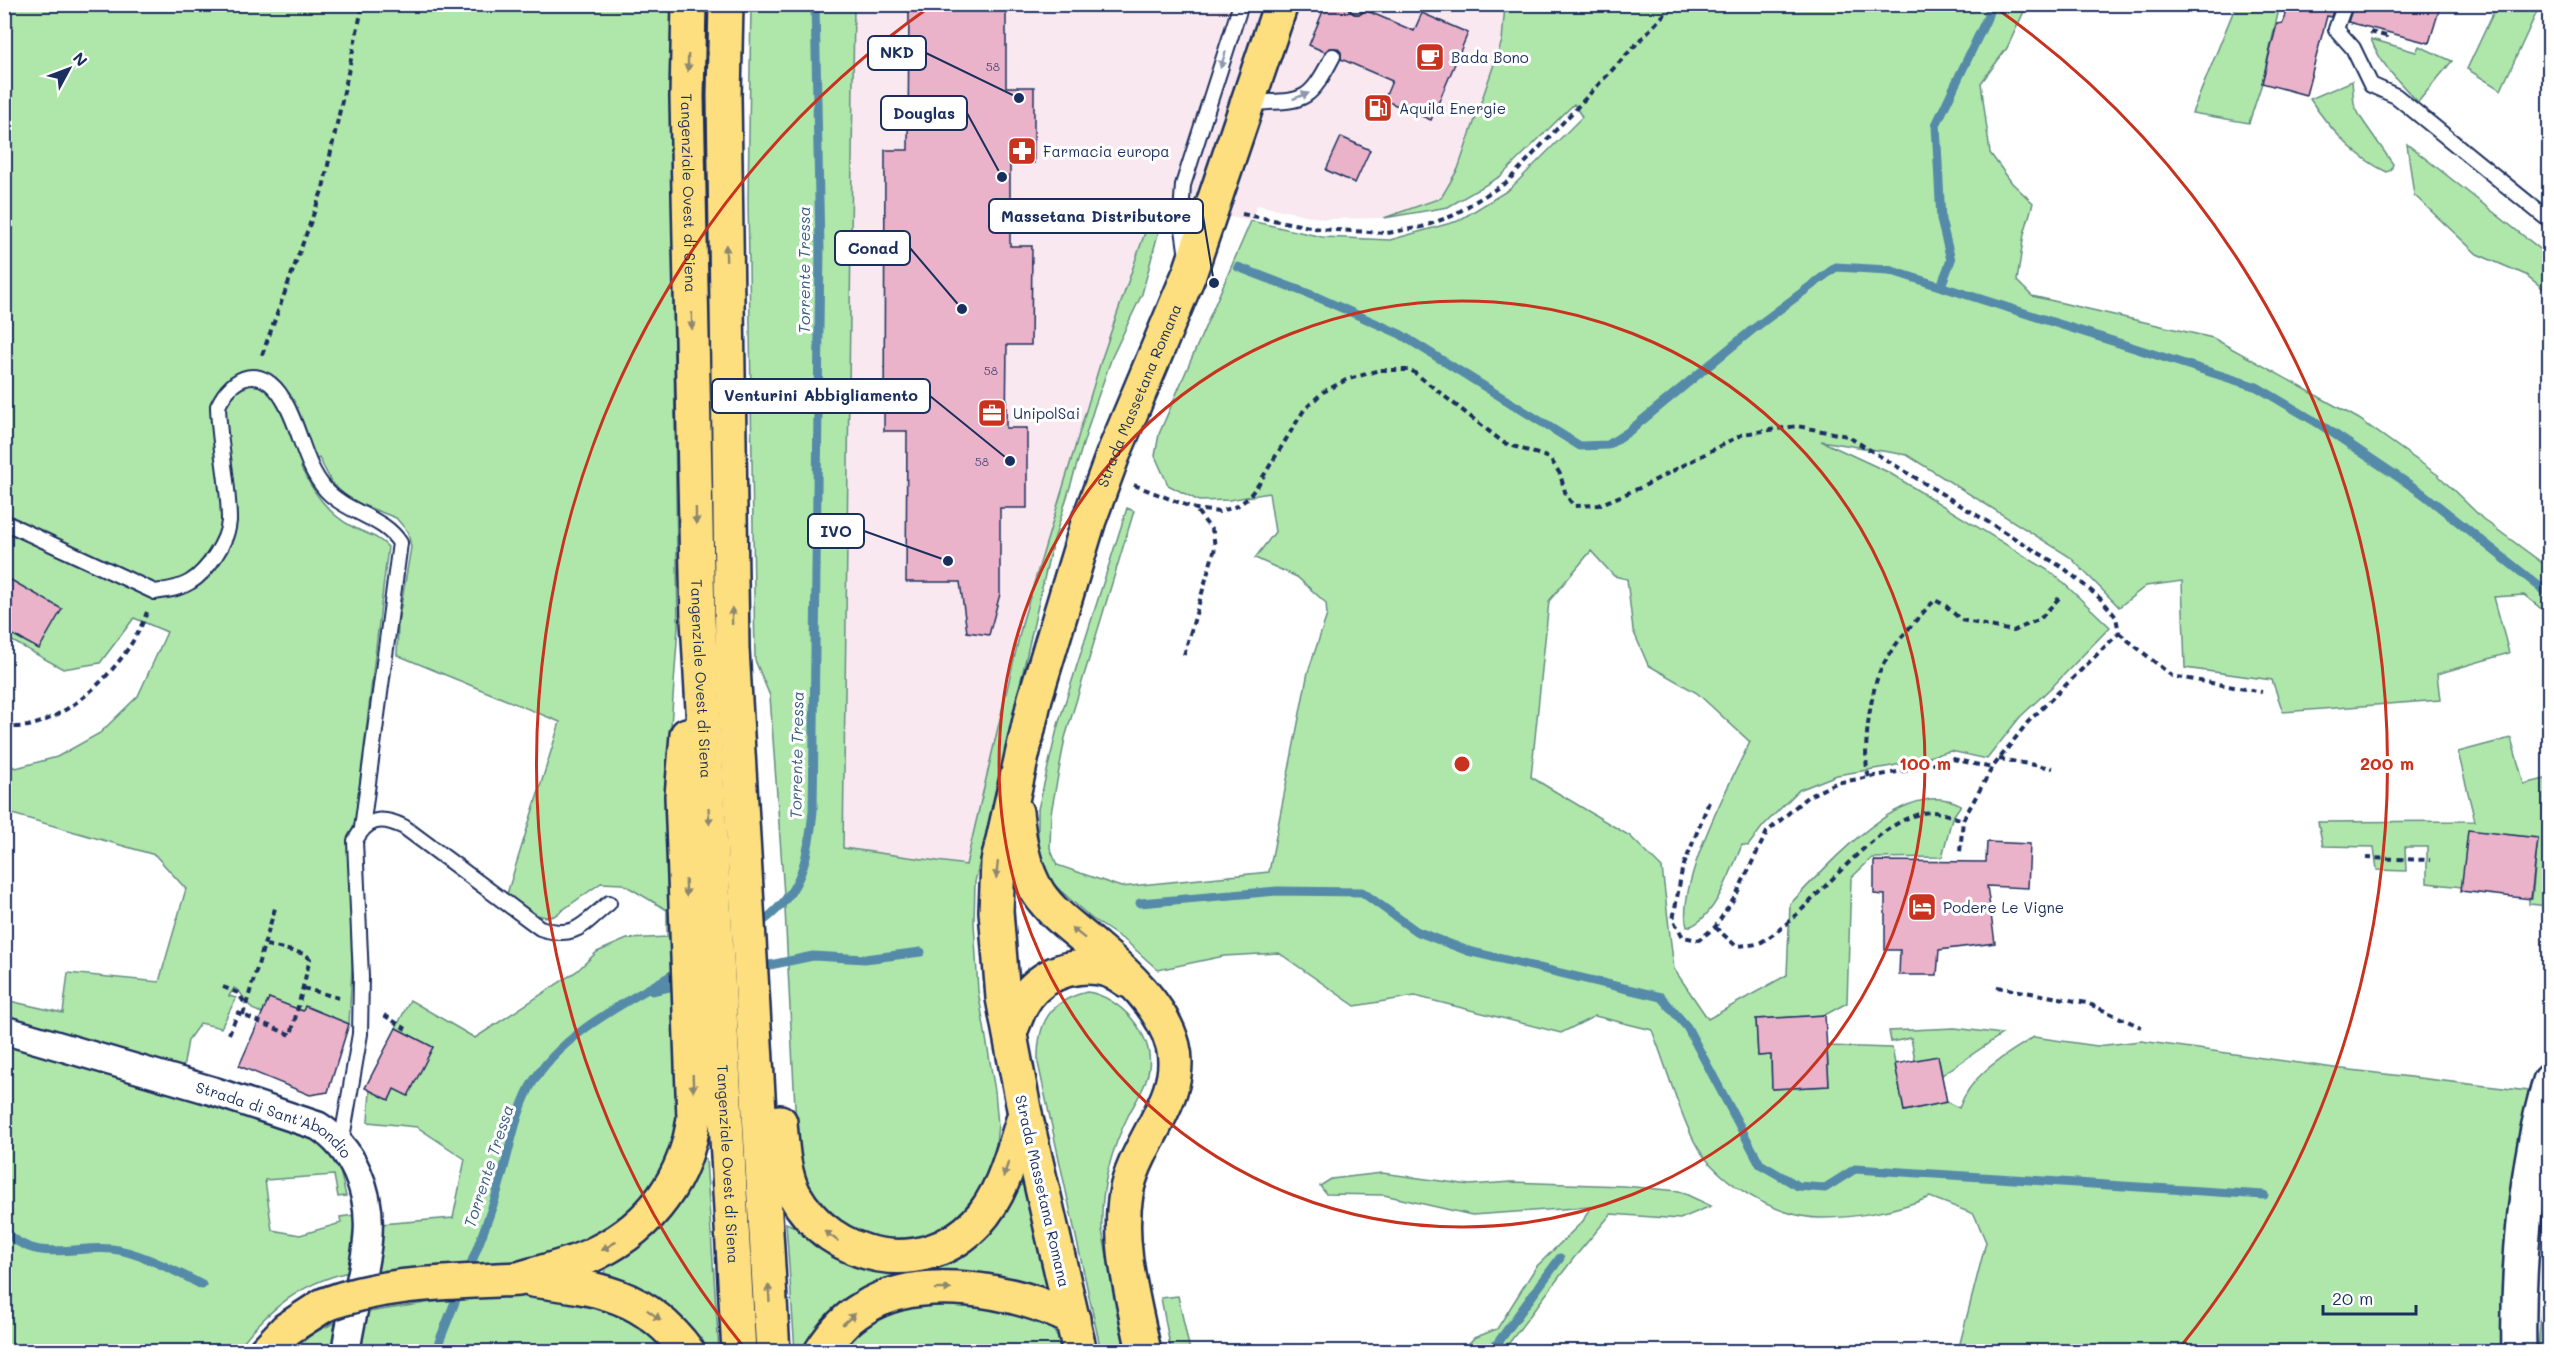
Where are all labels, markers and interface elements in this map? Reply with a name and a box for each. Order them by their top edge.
callout: NKD [868,36,926,70]
north arrow [39,39,99,99]
text: NKD [880,41,914,62]
cafe icon: Bada Bono [1414,41,1446,73]
text: N [69,47,93,70]
place label: Bada Bono [1451,47,1529,67]
one-way arrow [1218,51,1227,69]
one-way arrow [683,53,693,72]
house number: 58 [986,58,1000,74]
one-way arrow [1292,91,1310,101]
fuel station icon: Aquila Energie [1362,92,1394,124]
street label: Tangenziale Ovest di Siena [677,93,701,293]
callout: Douglas [881,96,967,130]
place label: Aquila Energie [1399,98,1506,118]
text: Douglas [893,102,955,123]
pharmacy icon: Farmacia europa [1006,135,1038,167]
place label: Farmacia europa [1043,141,1170,161]
callout: Massetana Distributore [989,199,1203,233]
text: Massetana Distributore [1001,205,1191,226]
water label: Torrente Tressa [793,206,814,334]
callout: Conad [835,231,910,265]
text: Conad [848,237,898,258]
one-way arrow [721,244,731,263]
street label: Strada Massetana Romana [1092,301,1186,490]
one-way arrow [687,311,696,330]
house number: 58 [984,362,998,378]
callout: Venturini Abbigliamento [712,379,930,413]
text: Venturini Abbigliamento [724,384,918,405]
office icon: UnipolSai [976,397,1008,429]
place label: UnipolSai [1013,403,1080,423]
house number: 58 [975,453,989,469]
one-way arrow [691,506,700,525]
callout: IVO [808,514,864,548]
text: IVO [820,520,852,541]
street label: Tangenziale Ovest di Siena [687,579,717,779]
one-way arrow [727,607,737,626]
water label: Torrente Tressa [784,691,808,819]
text: 100 m [1899,751,1951,775]
text: 200 m [2360,751,2414,775]
centre of rings [1452,754,1472,774]
one-way arrow [704,806,713,825]
one-way arrow [992,860,1002,879]
one-way arrow [681,878,690,897]
hotel icon: Podere Le Vigne [1906,891,1938,923]
place label: Podere Le Vigne [1943,897,2064,917]
one-way arrow [1070,926,1086,939]
street label: Tangenziale Ovest di Siena [713,1064,744,1264]
one-way arrow [688,1073,698,1092]
street label: Strada di Sant'Abondio [194,1077,357,1162]
street label: Strada Massetana Romana [1011,1093,1075,1289]
water label: Torrente Tressa [458,1102,518,1230]
one-way arrow [1001,1160,1011,1178]
one-way arrow [824,1230,840,1242]
one-way arrow [601,1240,617,1251]
scale bar [2323,1278,2416,1316]
one-way arrow [764,1284,774,1303]
one-way arrow [934,1284,953,1294]
text: 20 m [2332,1286,2373,1310]
one-way arrow [646,1309,662,1322]
one-way arrow [841,1313,856,1326]

